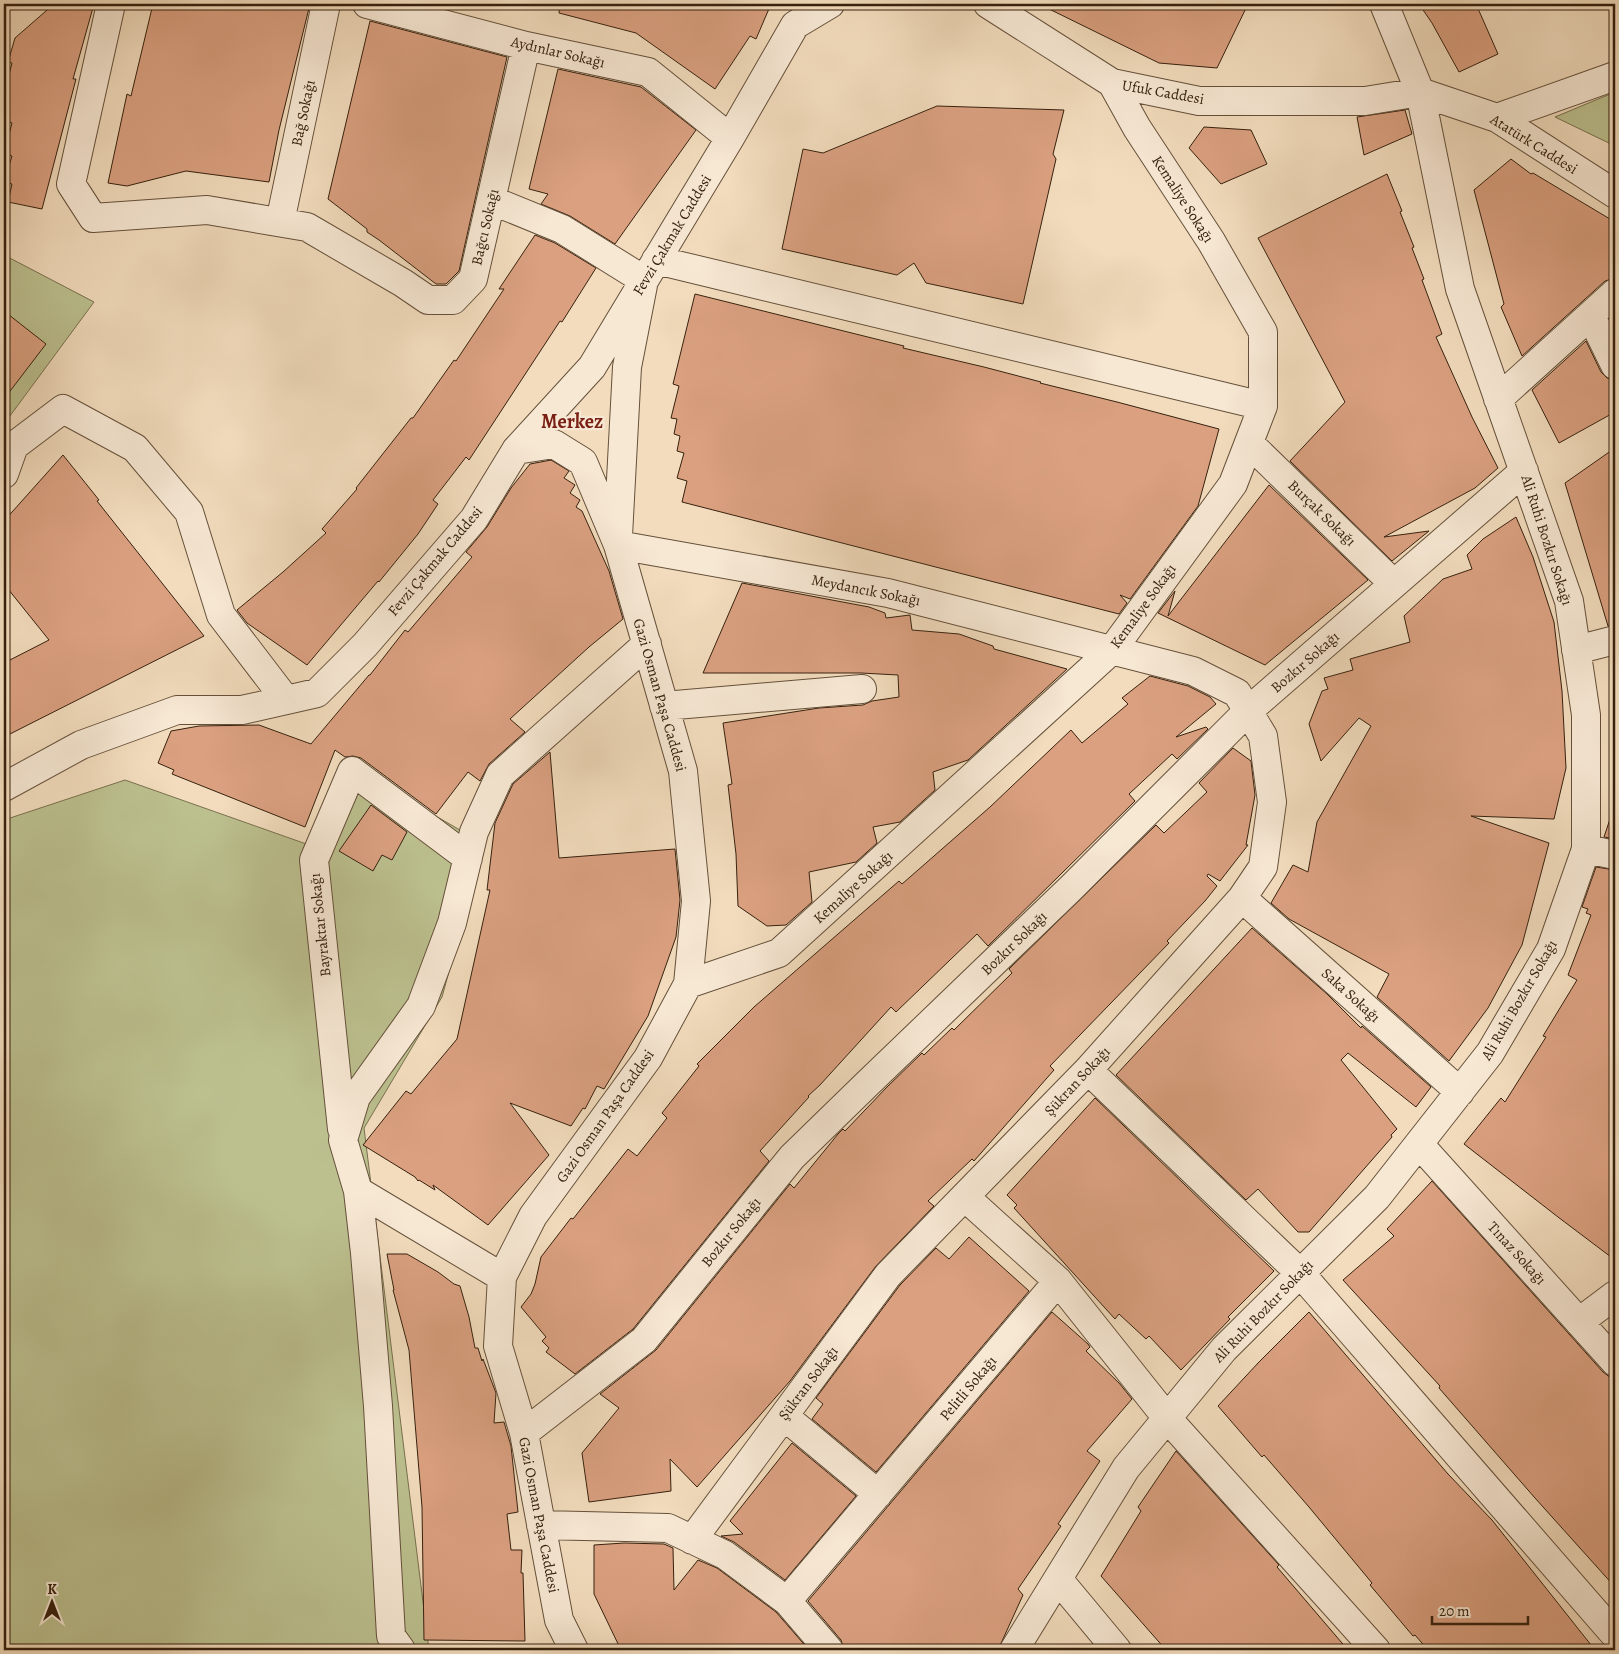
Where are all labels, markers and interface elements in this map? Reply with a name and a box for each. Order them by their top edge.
street label: Aydınlar Sokağı [508,31,607,73]
street label: Ufuk Caddesi [1120,75,1206,109]
street label: Bağ Sokağı [286,78,320,148]
street label: Atatürk Caddesi [1486,109,1581,179]
street label: Kemaliye Sokağı [1147,152,1219,246]
street label: Fevzi Çakmak Caddesi [628,171,716,299]
street label: Bağcı Sokağı [466,187,504,267]
district label: Merkez [541,408,603,435]
street label: Ali Ruhi Bozkır Sokağı [1516,471,1578,608]
street label: Burçak Sokağı [1284,475,1360,551]
street label: Fevzi Çakmak Caddesi [383,502,487,620]
street label: Kemaliye Sokağı [1105,560,1181,652]
street label: Meydancık Sokağı [810,570,922,610]
street label: Gazi Osman Paşa Caddesi [629,616,691,774]
street label: Bozkır Sokağı [1267,627,1343,697]
street label: Kemaliye Sokağı [809,846,897,928]
street label: Bayraktar Sokağı [305,872,335,978]
street label: Bozkır Sokağı [977,906,1051,980]
street label: Ali Ruhi Bozkır Sokağı [1476,936,1562,1065]
street label: Saka Sokağı [1317,963,1385,1027]
street label: Şükran Sokağı [1040,1042,1114,1120]
street label: Gazi Osman Paşa Caddesi [551,1045,659,1187]
street label: Bozkır Sokağı [697,1193,765,1271]
street label: Tınaz Sokağı [1483,1217,1551,1289]
street label: Ali Ruhi Bozkır Sokağı [1208,1255,1317,1368]
street label: Şükran Sokağı [773,1342,843,1424]
street label: Pelitli Sokağı [935,1351,1001,1425]
street label: Gazi Osman Paşa Caddesi [514,1435,564,1595]
north arrow [28,1576,78,1626]
text: K [47,1580,57,1599]
scale bar [1432,1594,1528,1626]
text: 20 m [1439,1601,1470,1621]

